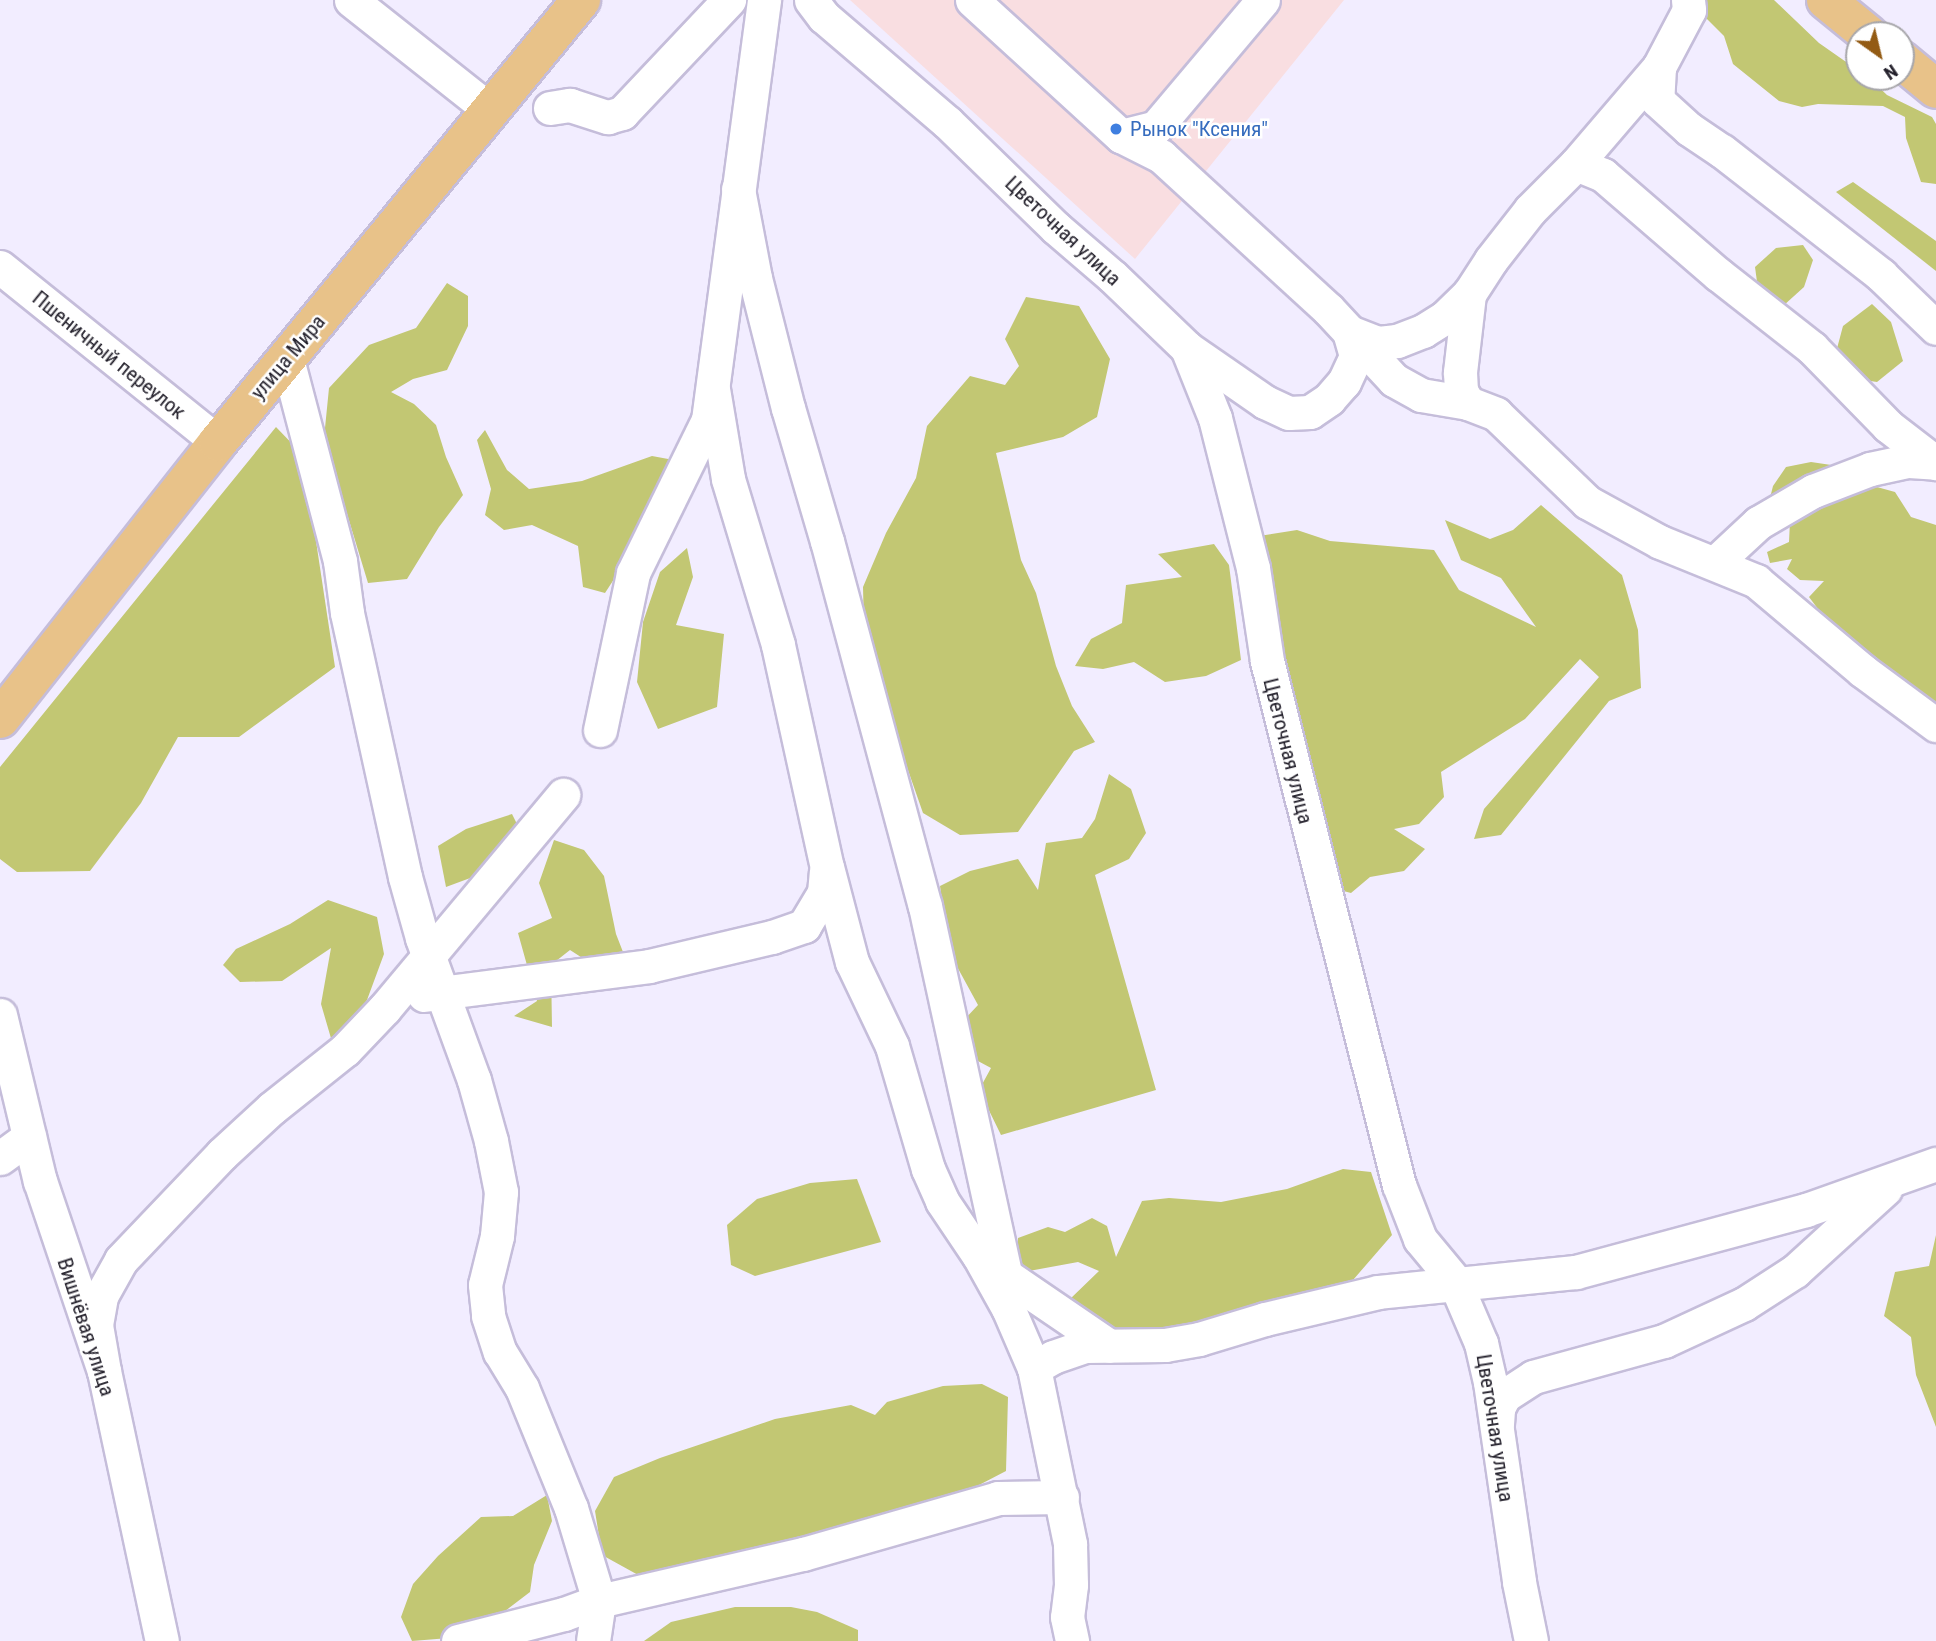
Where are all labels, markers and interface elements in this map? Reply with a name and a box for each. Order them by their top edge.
north arrow [1845,21,1915,91]
text: N [1880,59,1902,85]
place label: Рынок "Ксения" [1130,116,1268,142]
marker: Рынок "Ксения" [1108,121,1124,137]
street label: Цветочная улица [1000,171,1126,291]
street label: Пшеничный переулок [27,285,191,425]
street label: улица Мира [245,310,331,404]
street label: Цветочная улица [1258,675,1318,827]
street label: Вишнёвая улица [52,1255,120,1399]
street label: Цветочная улица [1471,1352,1519,1504]

